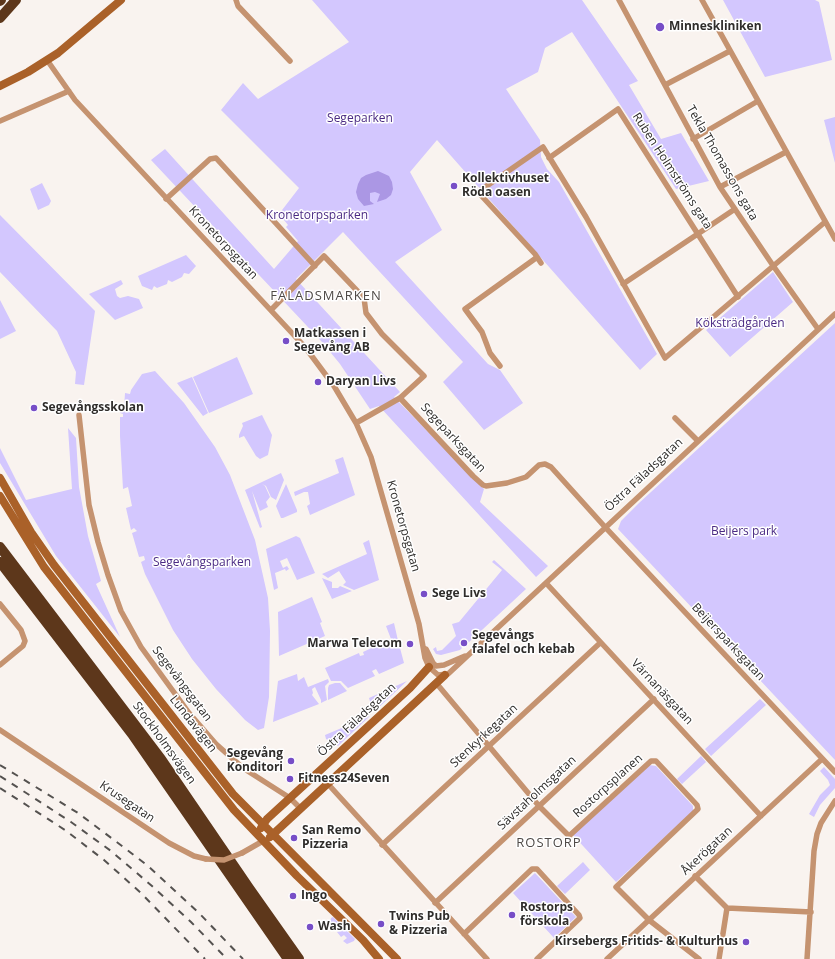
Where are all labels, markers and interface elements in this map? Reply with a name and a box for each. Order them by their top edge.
place label: Minneskliniken [669,20,762,34]
marker: Minneskliniken [654,21,666,33]
street label: Tekla Thomassons gata [683,103,761,223]
street label: Ruben Holmströms gata [629,110,715,232]
park label: Segeparken [327,112,393,126]
place label: Kollektivhuset Röda oasen [462,172,549,200]
marker: Kollektivhuset Röda oasen [449,181,459,191]
street label: Kronetorpsgatan [186,204,260,282]
park label: Kronetorpsparken [266,209,368,223]
district label: FÄLADSMARKEN [270,288,382,304]
park label: Köksträdgården [695,317,785,331]
place label: Matkassen i Segevång AB [294,327,370,355]
marker: Matkassen i Segevång AB [281,336,291,346]
place label: Daryan Livs [326,375,396,389]
marker: Daryan Livs [313,377,323,387]
place label: Segevångsskolan [42,401,144,415]
street label: Segeparksgatan [417,401,489,475]
marker: Segevångsskolan [29,403,39,413]
street label: Östra Fäladsgatan [602,435,686,515]
street label: Kronetorpsgatan [383,479,423,573]
park label: Beijers park [711,525,777,539]
park label: Segevångsparken [153,556,251,570]
place label: Sege Livs [432,587,486,601]
marker: Sege Livs [419,589,429,599]
street label: Beijersparksgatan [689,600,767,684]
place label: Segevångs falafel och kebab [472,629,575,657]
place label: Marwa Telecom [307,637,402,651]
marker: Segevångs falafel och kebab [459,638,469,648]
marker: Marwa Telecom [405,639,415,649]
street label: Segevångsgatan [149,644,215,724]
street label: Värnanäsgatan [628,656,696,728]
street label: Östra Fäladsgatan [315,680,399,760]
street label: Lundavägen [166,693,220,755]
street label: Stockholmsvägen [129,699,199,787]
street label: Stenkyrkegatan [447,701,521,771]
place label: Segevång Konditori [227,747,283,775]
street label: Rostorpsplanen [570,751,646,821]
street label: Sävstaholmsgatan [495,753,579,833]
marker: Segevång Konditori [286,756,296,766]
place label: Fitness24Seven [298,772,390,786]
marker: Fitness24Seven [285,774,295,784]
street label: Krusegatan [97,778,157,826]
place label: San Remo Pizzeria [302,824,361,852]
street label: Åkerögatan [679,824,735,878]
marker: San Remo Pizzeria [289,833,299,843]
district label: ROSTORP [516,835,582,851]
place label: Ingo [301,889,327,903]
marker: Ingo [288,891,298,901]
place label: Rostorps förskola [520,901,573,929]
place label: Twins Pub & Pizzeria [389,910,450,938]
marker: Rostorps förskola [507,910,517,920]
marker: Twins Pub & Pizzeria [376,919,386,929]
place label: Wash [318,920,351,934]
marker: Wash [305,922,315,932]
place label: Kirsebergs Fritids- & Kulturhus [555,935,738,949]
marker: Kirsebergs Fritids- & Kulturhus [741,937,751,947]

